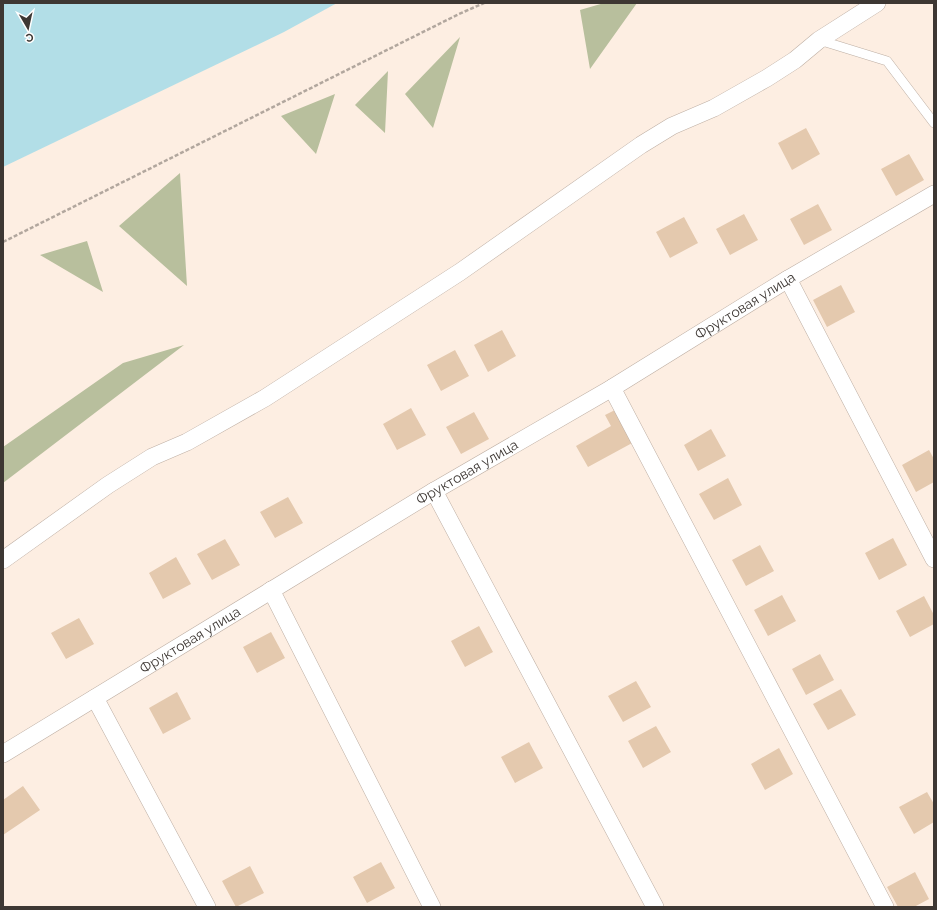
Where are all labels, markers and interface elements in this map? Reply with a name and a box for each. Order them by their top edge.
north arrow [8,8,48,48]
text: С [24,30,34,44]
street label: Фруктовая улица [692,269,798,343]
street label: Фруктовая улица [413,436,521,508]
street label: Фруктовая улица [137,603,243,677]

